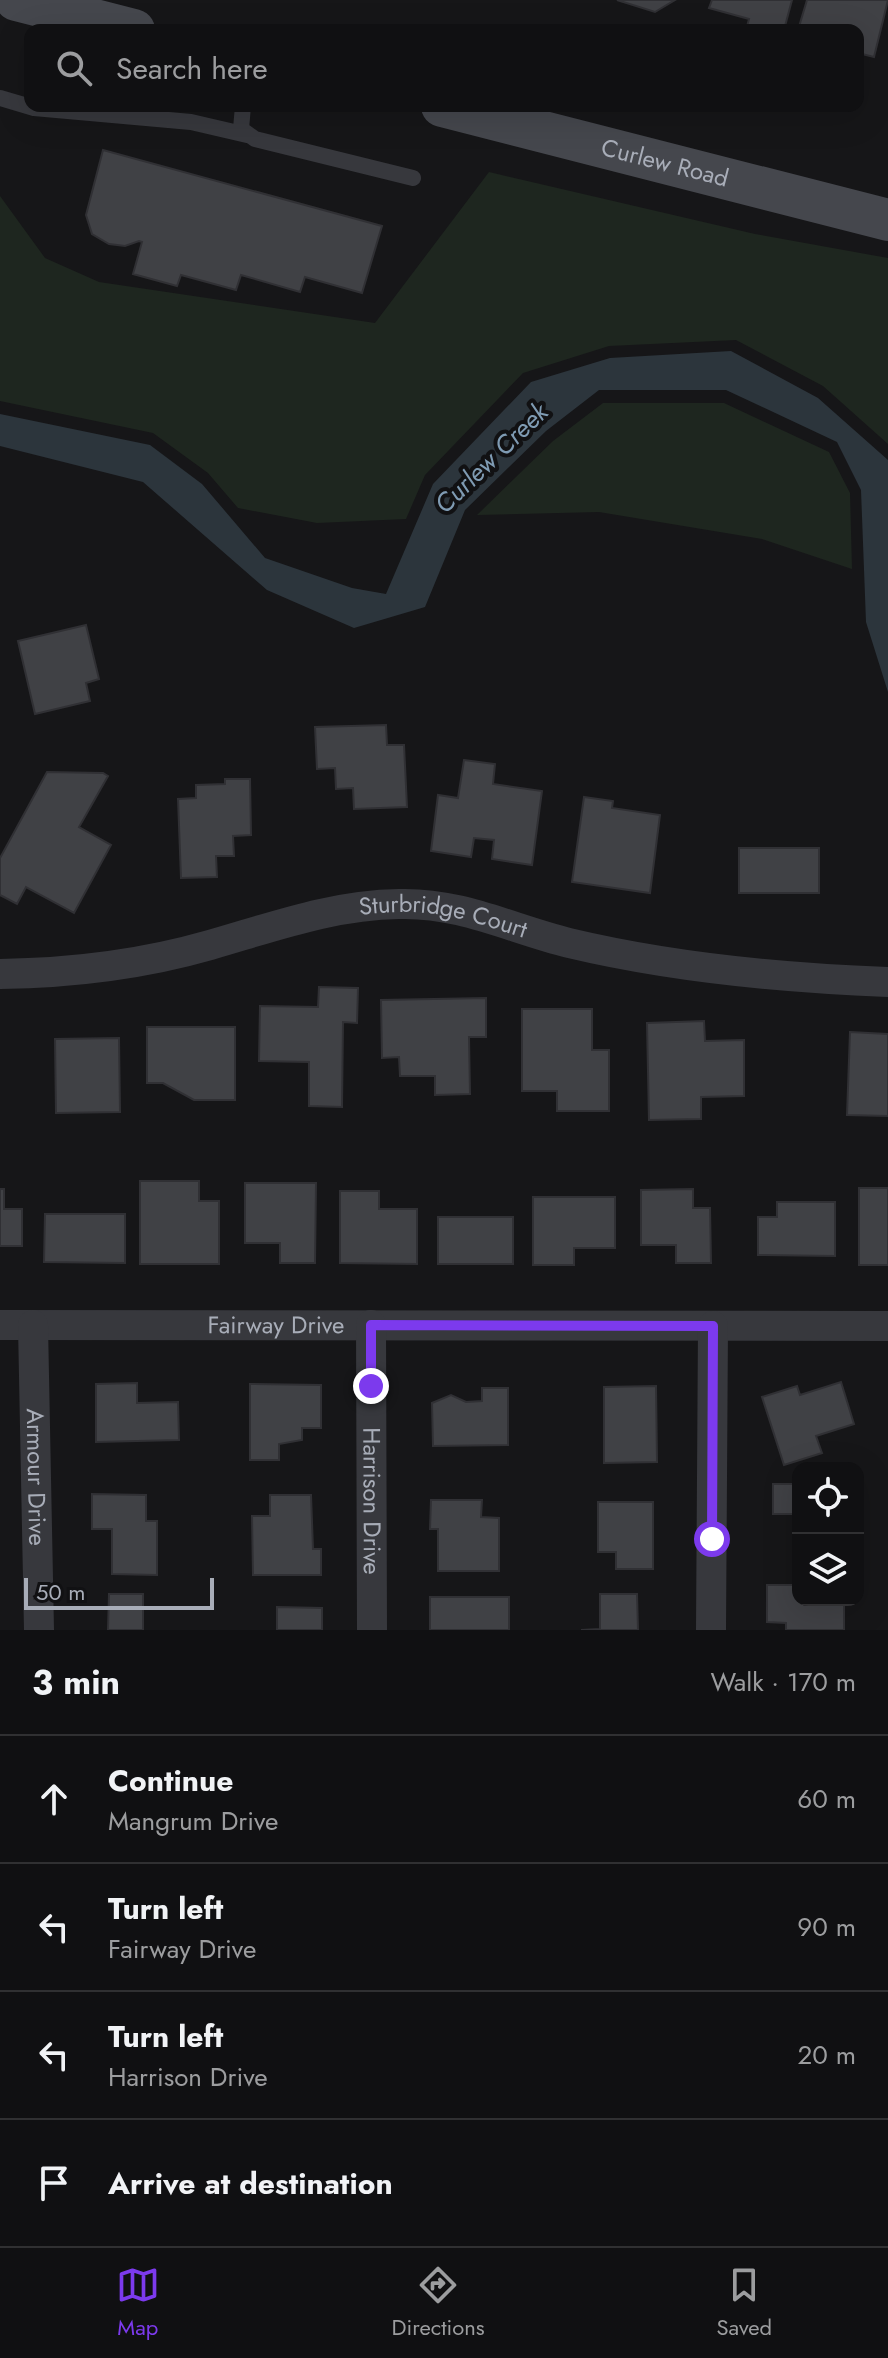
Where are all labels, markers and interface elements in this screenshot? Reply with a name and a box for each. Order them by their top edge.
search box [24,24,864,112]
icon: search [52,46,96,90]
text: Search here [116,47,268,90]
street label: Curlew Road [598,129,732,196]
water label: Curlew Creek [426,393,558,522]
street label: Sturbridge Court [357,886,532,947]
street label: Fairway Drive [208,1307,344,1342]
route end [353,1368,389,1404]
street label: Armour Drive [18,1408,55,1546]
street label: Harrison Drive [354,1427,390,1575]
map controls [792,1462,864,1606]
button: locate [792,1462,864,1534]
route start [694,1521,730,1557]
button: layers [792,1534,864,1606]
scale bar [24,1574,214,1610]
text: 50 m [36,1576,85,1608]
text: 3 min [32,1658,120,1707]
text: Walk · 170 m [711,1663,856,1701]
text: Continue [108,1759,234,1802]
icon: ahead [32,1777,76,1821]
text: 60 m [797,1780,856,1818]
text: Mangrum Drive [108,1802,278,1840]
text: Turn left [108,1887,223,1930]
icon: left [32,1905,76,1949]
text: 90 m [797,1908,856,1946]
text: Fairway Drive [108,1930,256,1968]
text: Turn left [108,2015,223,2058]
icon: left [32,2033,76,2077]
text: 20 m [798,2036,856,2074]
text: Harrison Drive [108,2058,268,2096]
icon: arrive [32,2161,76,2205]
text: Arrive at destination [108,2162,393,2205]
tab: Map [116,2263,160,2343]
tab: Directions [392,2263,485,2343]
tab: Saved [716,2263,772,2343]

